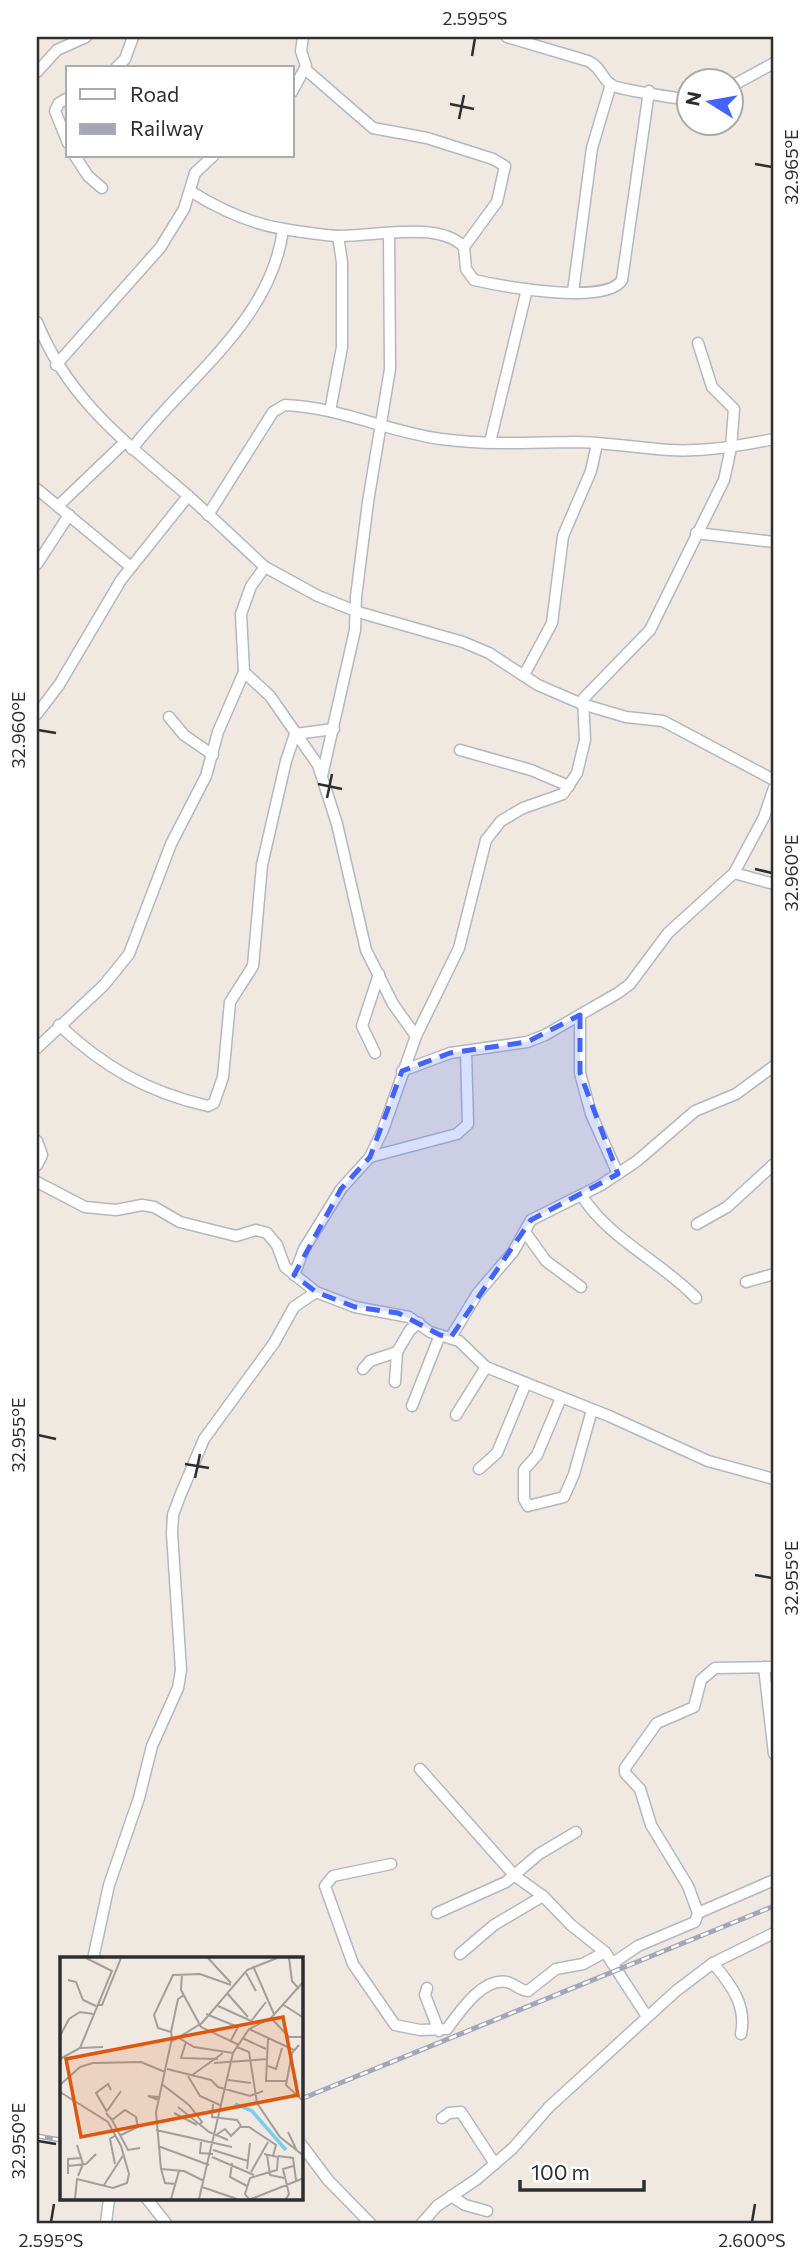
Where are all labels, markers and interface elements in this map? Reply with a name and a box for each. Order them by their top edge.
text: 2.595°S [443,7,507,29]
legend [66,66,294,158]
north arrow [674,66,744,136]
text: Road [130,81,179,106]
text: N [680,89,705,108]
text: Railway [130,115,204,140]
text: 32.965°E [780,129,802,205]
text: 32.960°E [7,692,29,768]
text: 32.960°E [780,835,802,911]
text: 32.955°E [7,1398,29,1472]
text: 32.955°E [780,1541,802,1615]
inset map [60,1957,303,2200]
text: 32.950°E [7,2103,29,2179]
scale bar [520,2148,645,2192]
text: 100 m [531,2159,590,2184]
text: 2.595°S [19,2229,83,2251]
text: 2.600°S [718,2229,786,2251]

